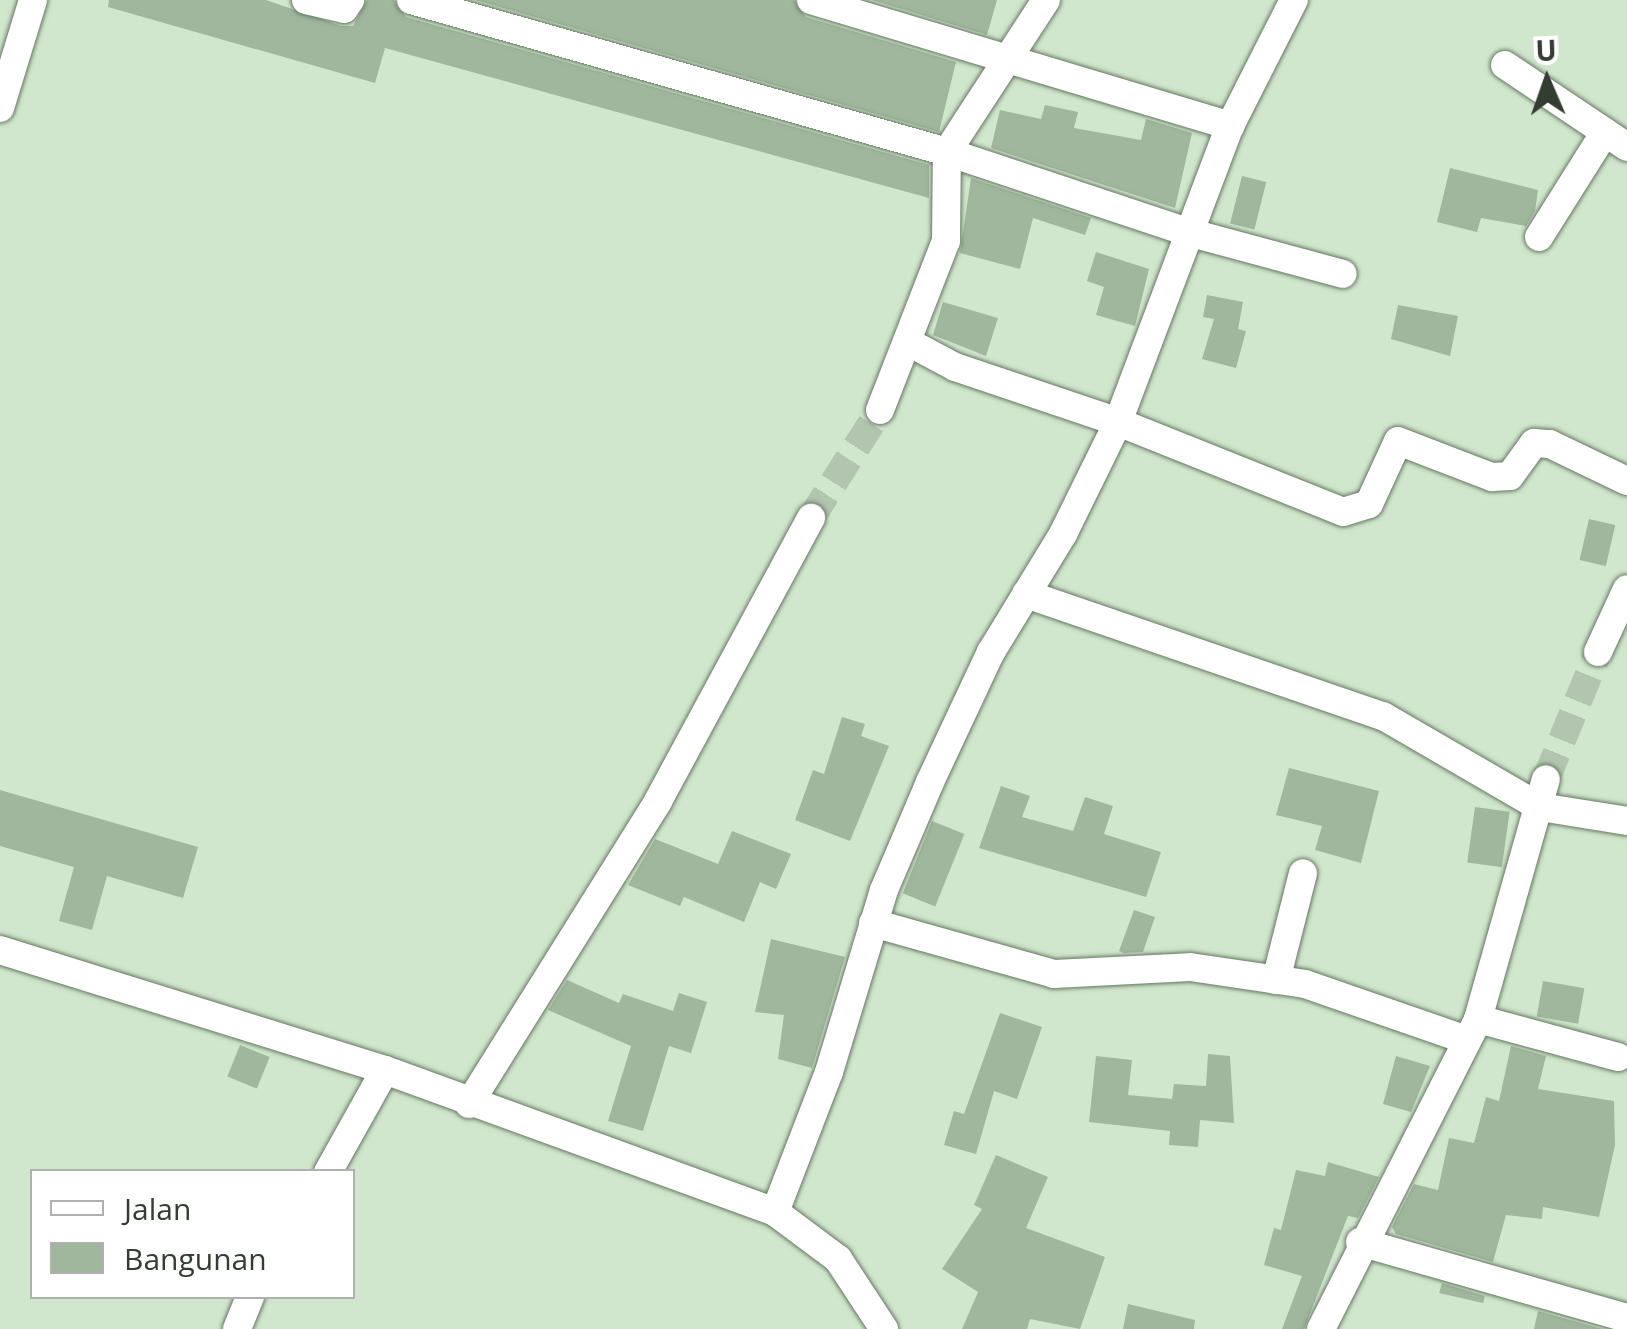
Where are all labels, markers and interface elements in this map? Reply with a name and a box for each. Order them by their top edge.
north arrow [1497,30,1597,130]
text: U [1535,31,1557,69]
legend [30,1169,355,1299]
text: Jalan [124,1188,191,1229]
text: Bangunan [124,1238,267,1279]

